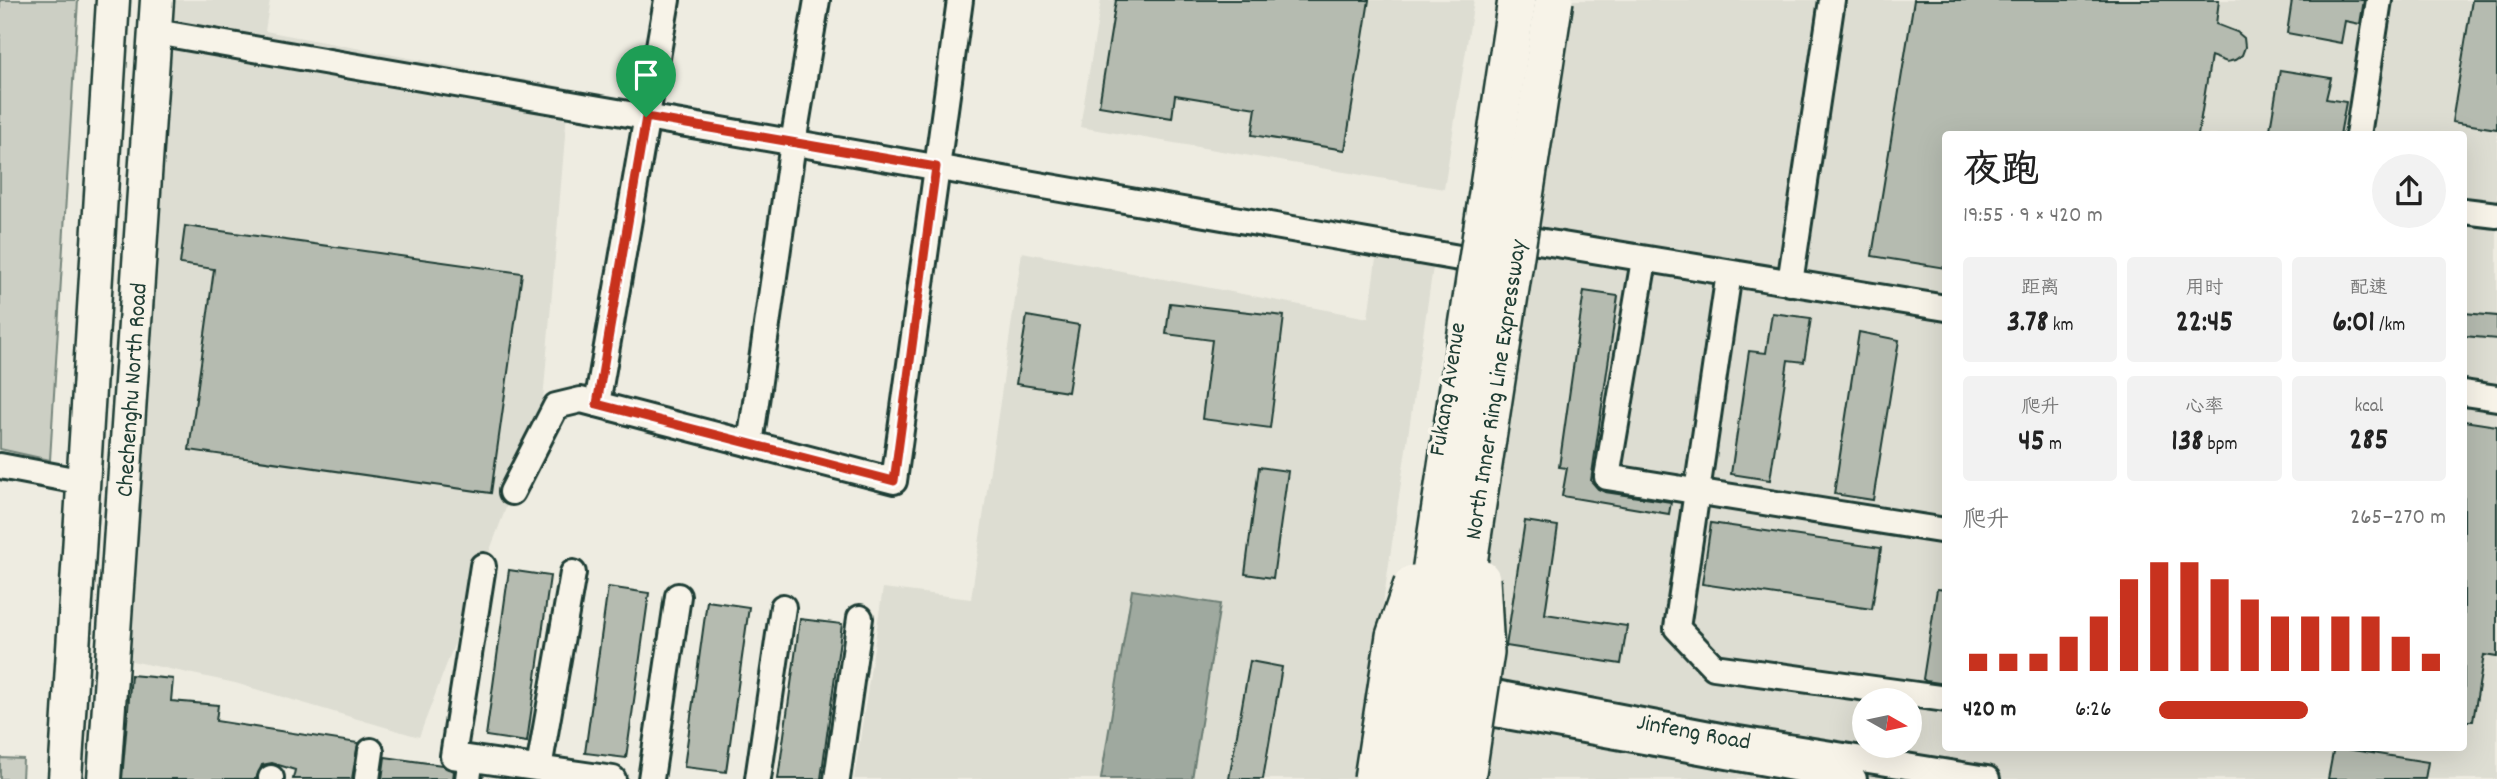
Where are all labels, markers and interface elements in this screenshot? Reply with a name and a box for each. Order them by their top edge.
pin [616,45,676,117]
icon: arrive [627,56,665,94]
text: 夜跑 [1963,146,2039,201]
button: share [2372,154,2446,228]
text: 19:55 · 9 × 420 m [1963,200,2103,233]
street label: North Inner Ring Line Expressway [1458,236,1537,542]
text: 距离 [2021,276,2059,303]
text: 用时 [2185,276,2224,303]
text: 配速 [2350,276,2388,303]
street label: Chechenghu North Road [109,282,158,498]
text: 3.78 [2007,303,2048,346]
text: 22:45 [2176,303,2233,346]
text: 6:01 [2332,303,2375,346]
text: km [2048,313,2074,340]
text: /km [2375,313,2405,340]
street label: Fukang Avenue [1422,320,1476,459]
text: kcal [2354,394,2383,421]
text: 爬升 [2021,395,2059,422]
text: 心率 [2185,395,2224,422]
text: 285 [2349,421,2388,464]
text: 45 [2018,422,2045,465]
text: 138 [2171,422,2203,465]
text: m [2045,432,2062,459]
text: bpm [2203,432,2238,459]
text: 265–270 m [2350,502,2446,535]
text: 爬升 [1963,505,2009,538]
north arrow [1852,688,1922,758]
map controls [1852,688,1922,758]
text: 420 m [1963,694,2016,727]
text: 6:26 [2075,694,2111,727]
street label: Jinfeng Road [1633,706,1753,761]

